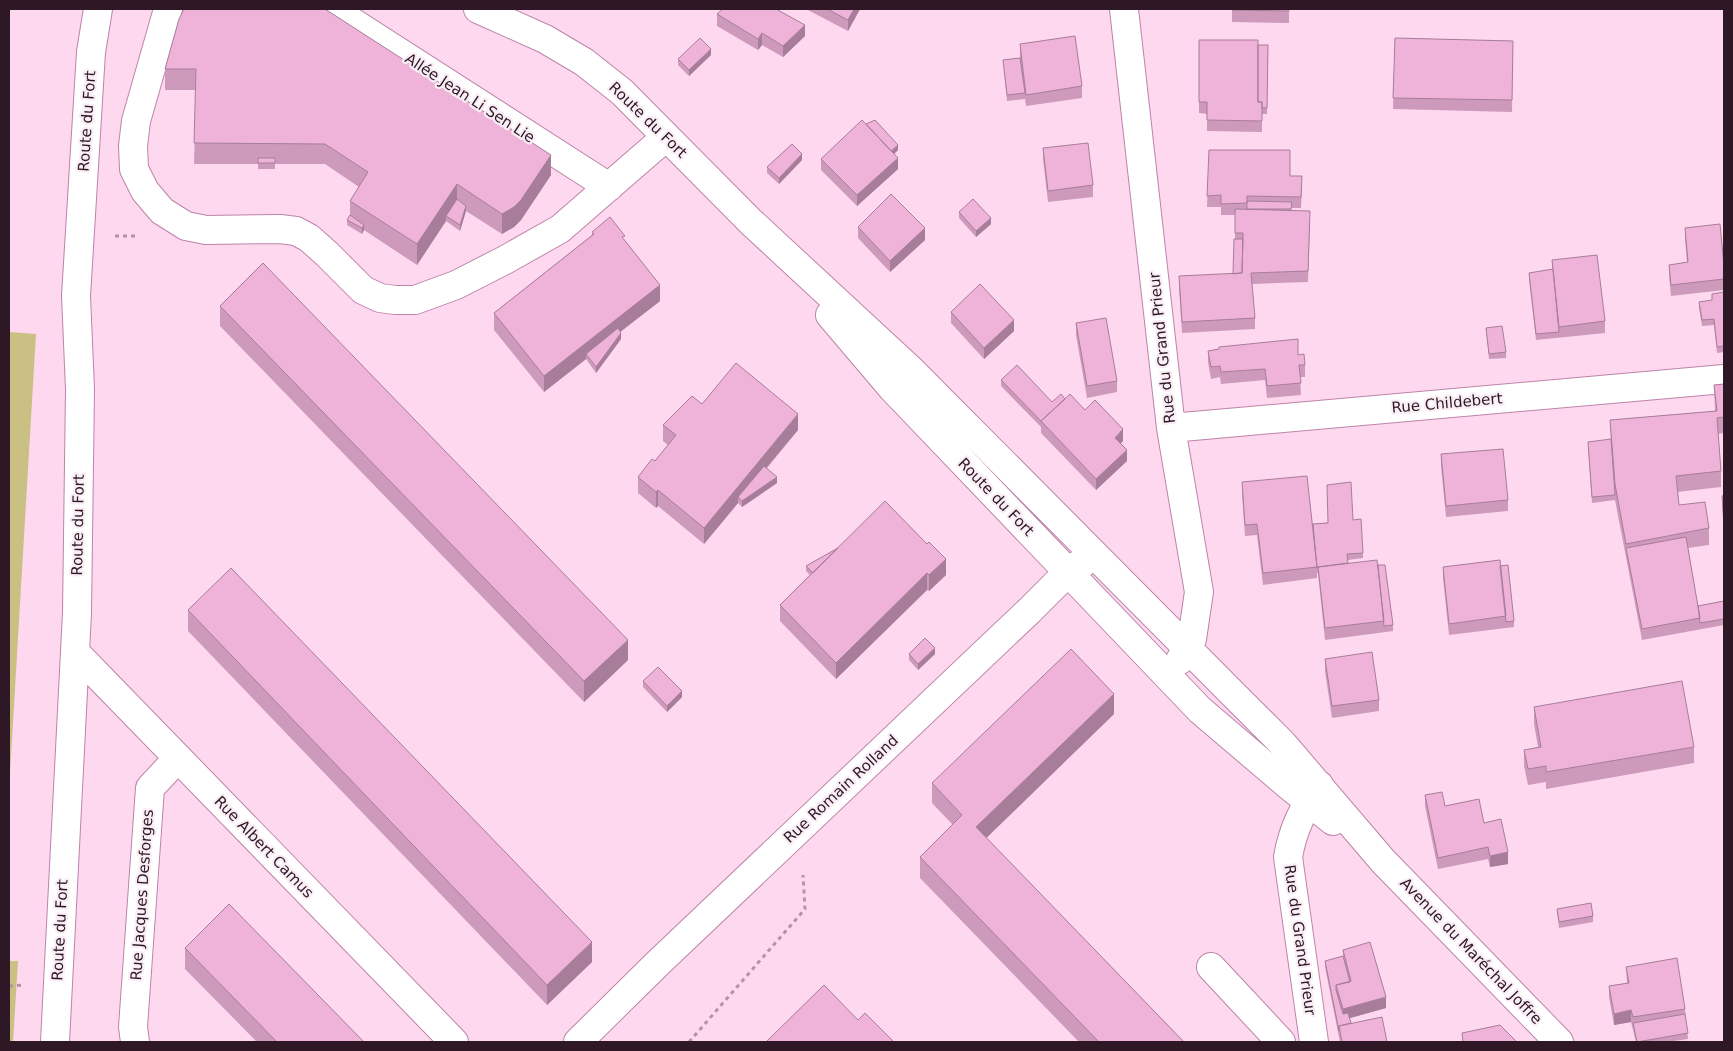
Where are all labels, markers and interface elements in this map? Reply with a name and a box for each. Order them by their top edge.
street label: Allée Jean Li Sen Lie [402,49,538,147]
street label: Route du Fort [74,70,100,172]
street label: Route du Fort [605,78,691,162]
street label: Rue du Grand Prieur [1145,271,1179,424]
street label: Rue Childebert [1391,389,1503,417]
street label: Route du Fort [954,454,1038,540]
street label: Route du Fort [68,474,88,576]
street label: Rue Romain Rolland [780,731,902,847]
street label: Rue Albert Camus [211,792,317,902]
street label: Rue Jacques Desforges [127,809,157,981]
street label: Rue du Grand Prieur [1281,864,1320,1017]
street label: Avenue du Maréchal Joffre [1396,874,1546,1028]
street label: Route du Fort [48,879,72,981]

